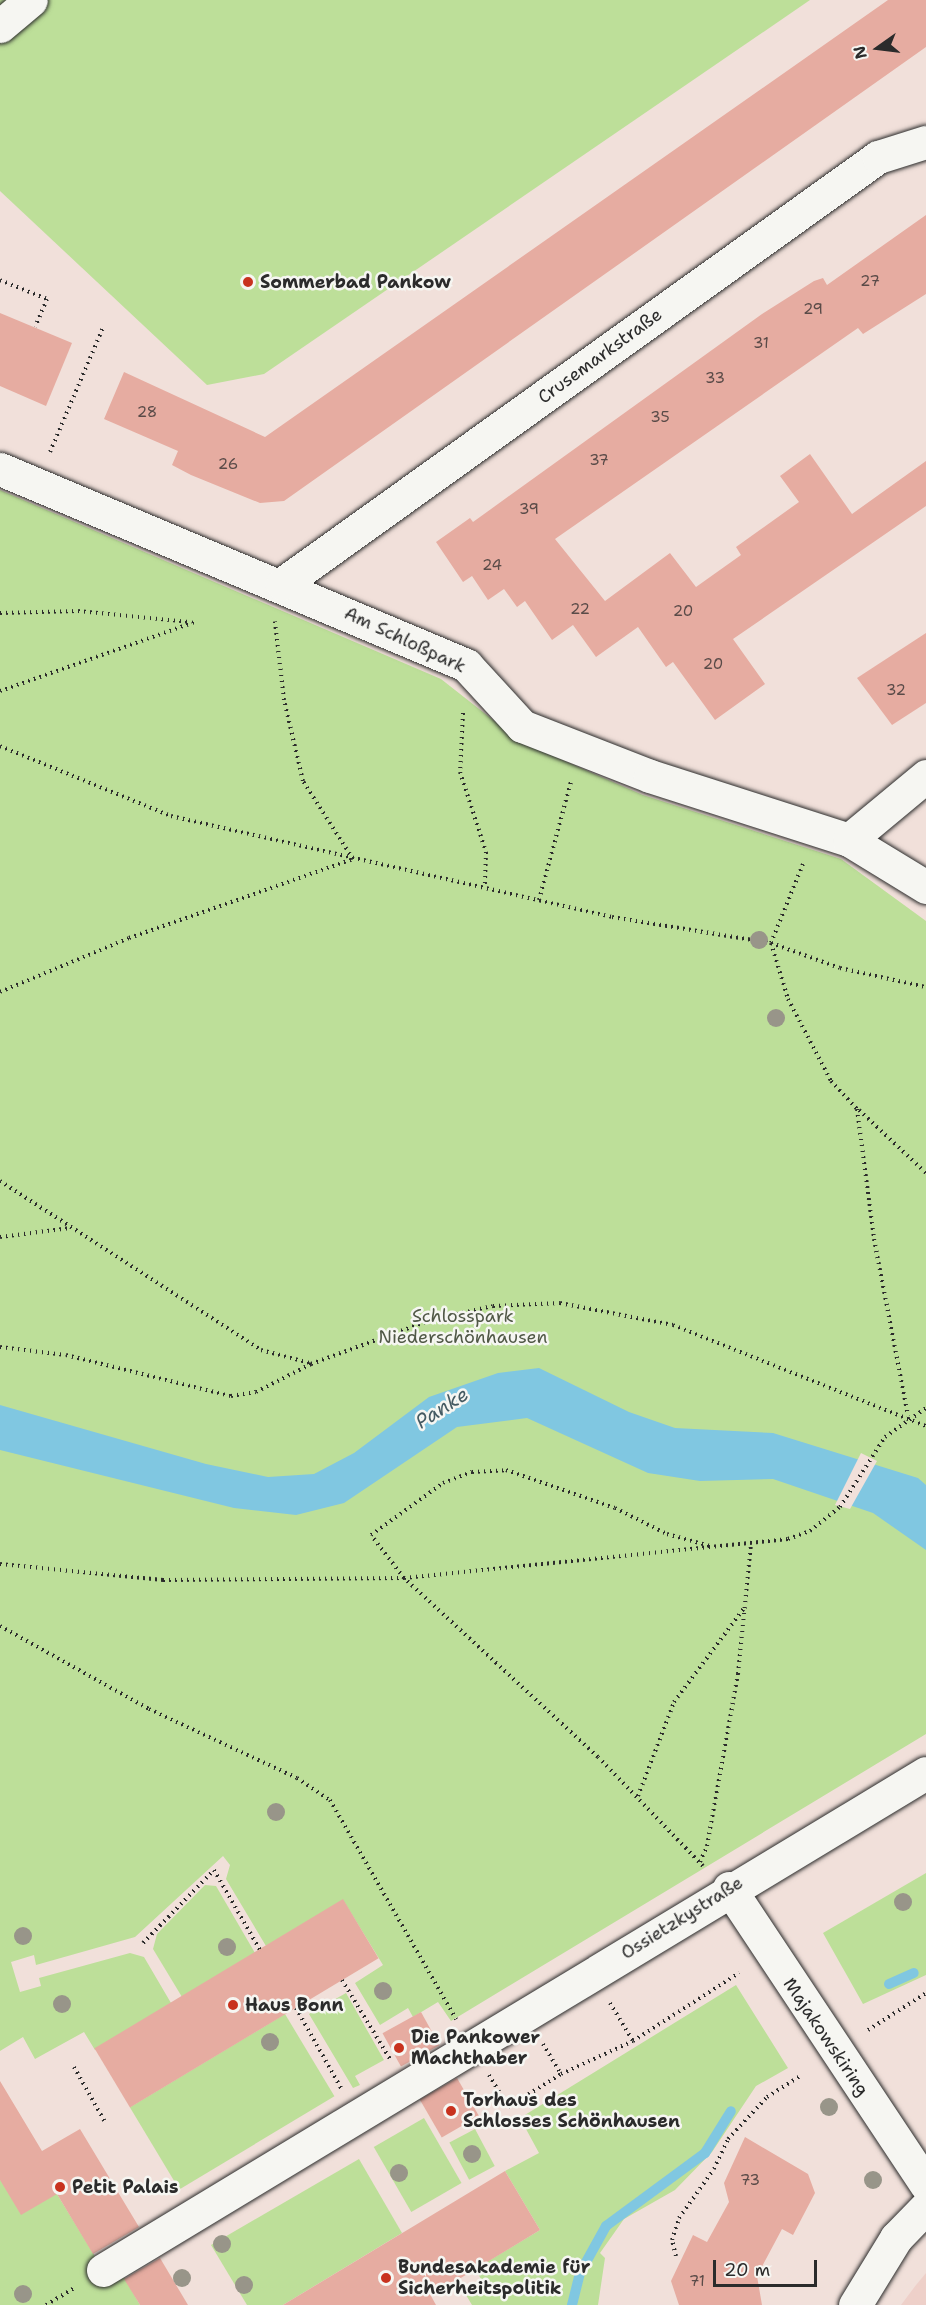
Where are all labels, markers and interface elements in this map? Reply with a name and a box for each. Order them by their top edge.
north arrow [848,18,908,78]
text: N [848,44,872,61]
place label: Sommerbad Pankow [260,271,451,293]
house number: 27 [860,273,880,291]
marker: Sommerbad Pankow [241,275,255,289]
house number: 29 [803,301,823,319]
street label: Crusemarkstraße [534,304,666,408]
house number: 31 [753,335,769,353]
house number: 33 [705,370,725,388]
house number: 28 [137,404,157,422]
house number: 35 [650,409,670,427]
house number: 37 [589,452,609,470]
house number: 26 [218,456,238,474]
house number: 39 [519,501,539,519]
house number: 24 [482,557,502,575]
house number: 22 [570,601,590,619]
street label: Am Schloßpark [341,602,469,678]
house number: 20 [673,603,693,621]
house number: 20 [703,656,723,674]
house number: 32 [886,682,906,700]
park label: Schlosspark Niederschönhausen [378,1306,548,1348]
water label: Panke [411,1382,473,1434]
street label: Ossietzkystraße [617,1872,747,1964]
street label: Majakowskiring [779,1974,873,2100]
place label: Haus Bonn [245,1994,343,2016]
marker: Haus Bonn [226,1998,240,2012]
place label: Die Pankower Machthaber [411,2027,540,2070]
marker: Die Pankower Machthaber [392,2041,406,2055]
place label: Torhaus des Schlosses Schönhausen [463,2090,680,2132]
marker: Torhaus des Schlosses Schönhausen [444,2104,458,2118]
house number: 73 [740,2172,760,2190]
place label: Petit Palais [72,2176,178,2198]
marker: Petit Palais [53,2180,67,2194]
scale bar [716,2248,820,2286]
place label: Bundesakademie für Sicherheitspolitik [398,2257,590,2300]
text: 20 m [724,2258,770,2282]
marker: Bundesakademie für Sicherheitspolitik [379,2271,393,2285]
house number: 71 [689,2273,705,2291]

